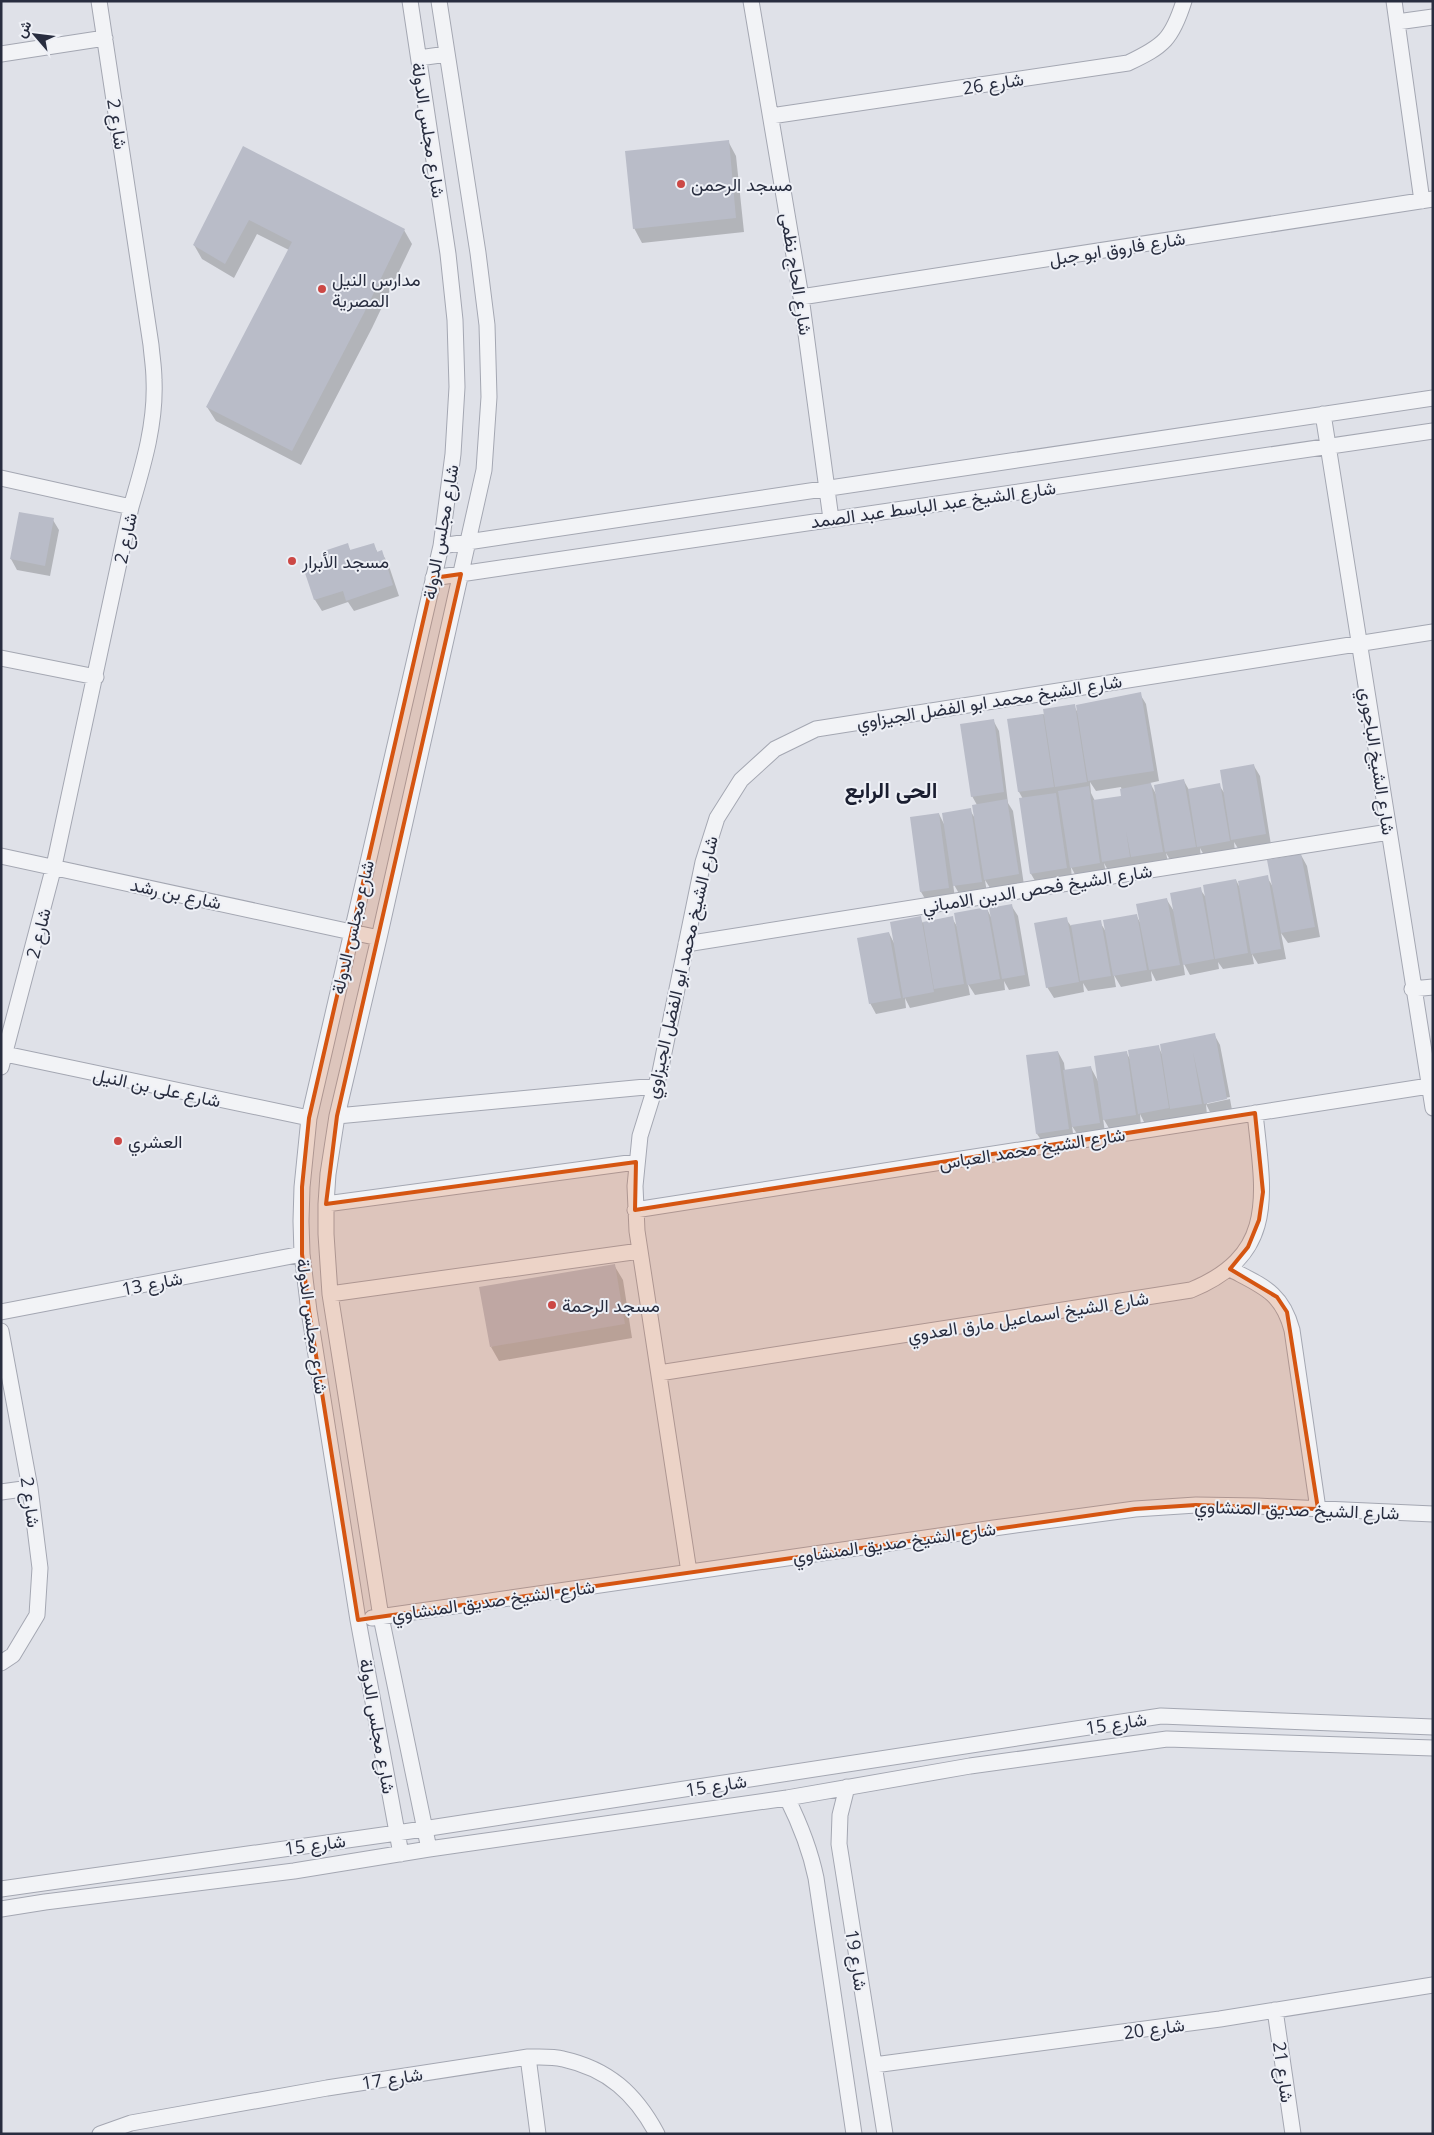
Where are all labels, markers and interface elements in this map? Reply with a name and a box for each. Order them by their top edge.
north arrow [10,10,60,60]
text: ش [11,17,35,41]
street label: شارع مجلس الدولة [405,61,452,200]
street label: شارع 26 [961,66,1025,101]
street label: شارع 2 [101,97,134,151]
place label: مسجد الرحمن [691,172,793,196]
marker: مسجد الرحمن [675,178,687,190]
street label: شارع الحاج نظمى [775,211,819,337]
street label: شارع فاروق ابو جبل [1047,225,1187,272]
place label: مدارس النيل المصرية [332,267,421,312]
marker: مدارس النيل المصرية [316,283,328,295]
street label: شارع مجلس الدولة [416,463,465,602]
street label: شارع الشيخ عبد الباسط عبد الصمد [809,475,1057,534]
street label: شارع 2 [108,510,143,566]
place label: مسجد الأبرار [301,549,389,573]
marker: مسجد الأبرار [286,555,298,567]
street label: شارع الشيخ محمد ابو الفضل الجيزاوي [855,668,1124,738]
street label: شارع الشيخ الباجوري [1351,685,1402,837]
district label: الحى الرابع [845,774,937,805]
street label: شارع الشيخ محمد ابو الفضل الجيزاوي [639,833,727,1101]
street label: شارع مجلس الدولة [325,858,380,997]
street label: شارع الشيخ فحص الدين الامباني [920,858,1154,922]
street label: شارع بن رشد [128,872,224,915]
street label: شارع 2 [20,905,57,961]
street label: شارع على بن النيل [91,1062,223,1113]
street label: شارع الشيخ محمد العباس [937,1121,1127,1176]
place label: العشري [128,1129,183,1157]
marker: العشري [112,1135,124,1147]
street label: شارع مجلس الدولة [291,1257,334,1396]
street label: شارع 13 [120,1265,185,1302]
street label: شارع الشيخ اسماعيل مارق العدوي [906,1285,1151,1351]
place label: مسجد الرحمة [562,1293,660,1317]
marker: مسجد الرحمة [546,1299,558,1311]
street label: شارع 2 [15,1475,46,1529]
street label: شارع الشيخ صديق المنشاوي [1194,1493,1400,1529]
street label: شارع الشيخ صديق المنشاوي [791,1516,998,1572]
street label: شارع الشيخ صديق المنشاوي [390,1574,597,1630]
street label: شارع مجلس الدولة [353,1657,402,1796]
street label: شارع 15 [1084,1706,1148,1741]
street label: شارع 15 [684,1768,748,1803]
street label: شارع 15 [283,1828,347,1861]
street label: شارع 19 [839,1928,874,1992]
street label: شارع 20 [1122,2012,1186,2045]
street label: شارع 21 [1267,2040,1300,2104]
street label: شارع 17 [360,2061,424,2096]

